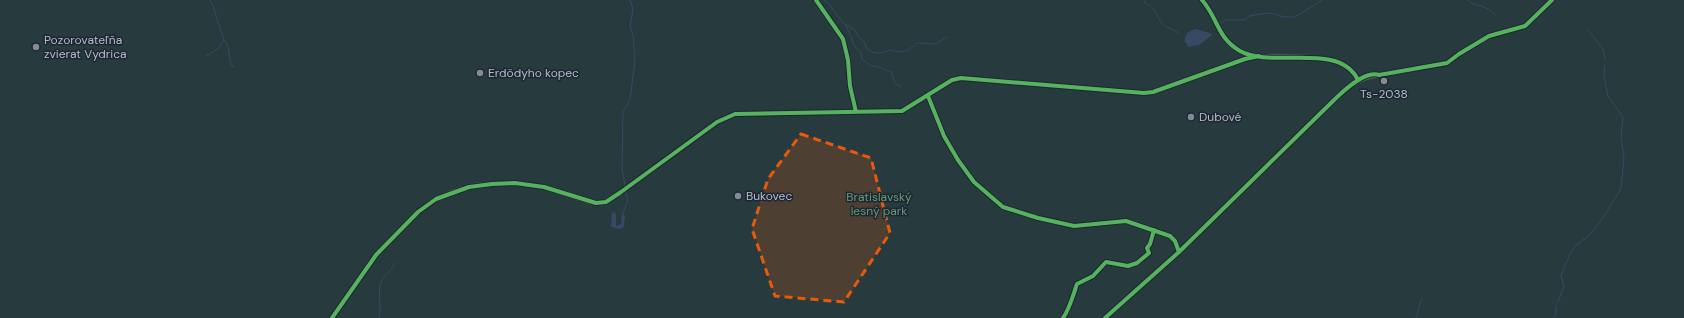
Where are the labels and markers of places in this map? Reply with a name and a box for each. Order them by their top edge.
place label: Pozorovateľňa zvierat Vydrica [44,32,127,62]
marker: Pozorovateľňa zvierat Vydrica [31,42,41,52]
place label: Erdödyho kopec [488,65,579,81]
marker: Erdödyho kopec [475,68,485,78]
marker: Ts-2038 [1379,76,1389,86]
place label: Ts-2038 [1360,86,1408,102]
place label: Dubové [1199,109,1241,125]
marker: Dubové [1186,112,1196,122]
place label: Bukovec [746,188,792,204]
marker: Bukovec [733,191,743,201]

